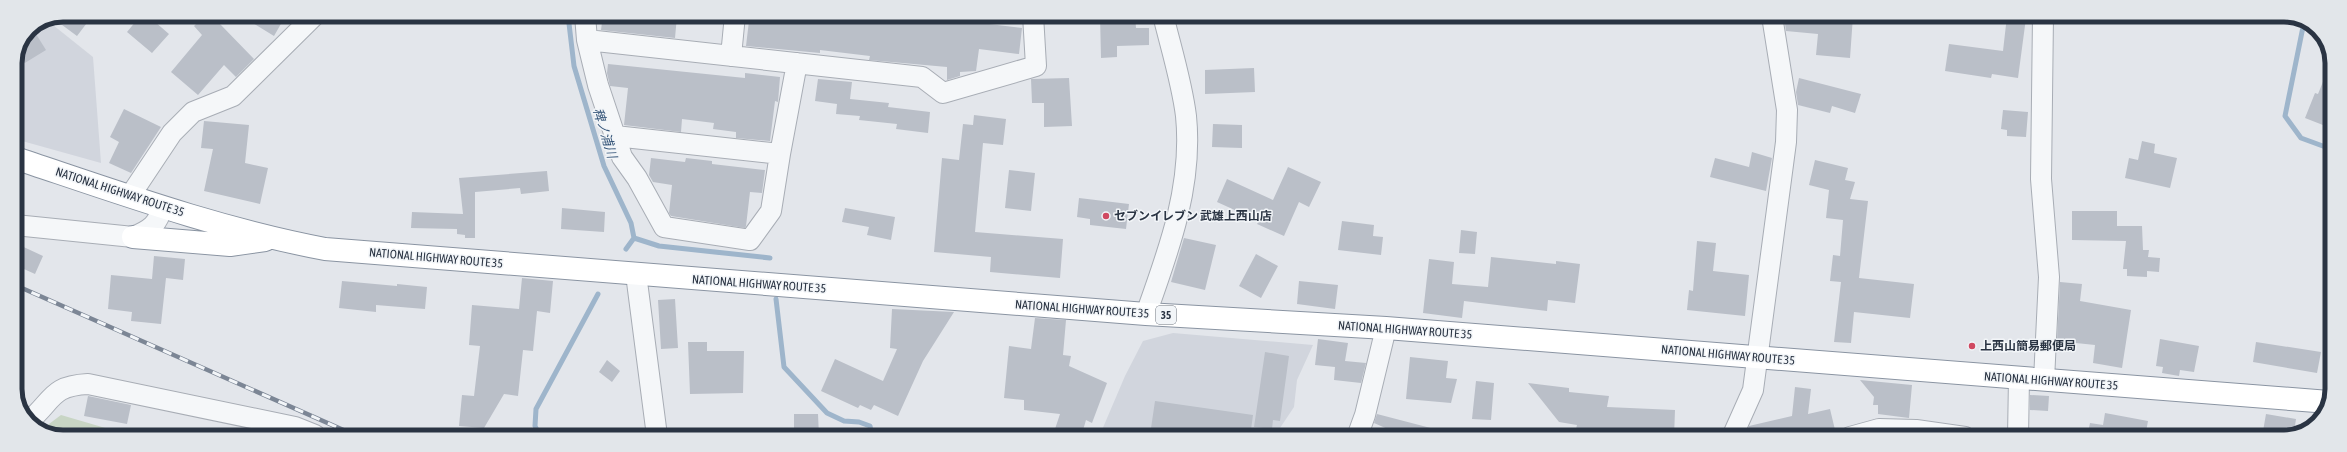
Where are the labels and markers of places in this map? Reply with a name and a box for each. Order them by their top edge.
place label: セブンイレブン 武雄上西山店 [1114,209,1272,223]
marker: セブンイレブン 武雄上西山店 [1101,211,1111,221]
place label: 上西山簡易郵便局 [1980,339,2076,353]
marker: 上西山簡易郵便局 [1967,341,1977,351]

